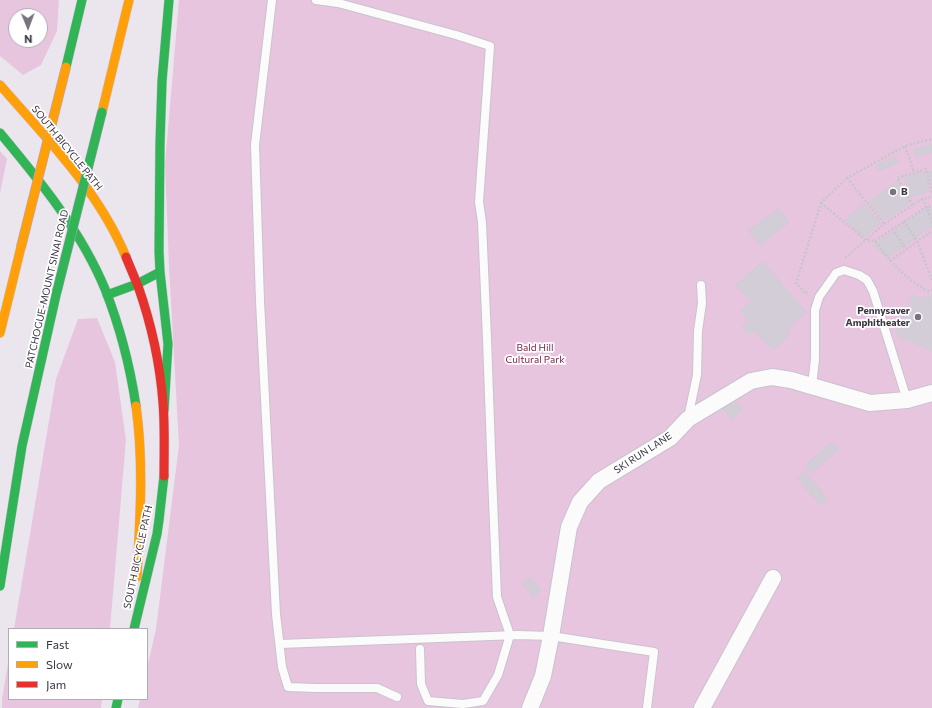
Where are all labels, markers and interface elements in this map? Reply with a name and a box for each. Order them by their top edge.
north arrow [8,8,48,48]
text: N [24,33,32,46]
street label: SOUTH BICYCLE PATH [29,103,105,193]
place label: B [901,186,908,198]
marker: B [888,187,898,197]
street label: PATCHOGUE-MOUNT SINAI ROAD [23,209,71,369]
place label: Pennysaver Amphitheater [845,305,910,328]
marker: Pennysaver Amphitheater [913,312,923,322]
park label: Bald Hill Cultural Park [505,342,565,366]
street label: SKI RUN LANE [612,430,674,476]
street label: SOUTH BICYCLE PATH [121,504,155,610]
legend [8,628,148,700]
text: Fast [46,637,69,651]
text: Slow [46,657,73,671]
text: Jam [46,677,66,691]

